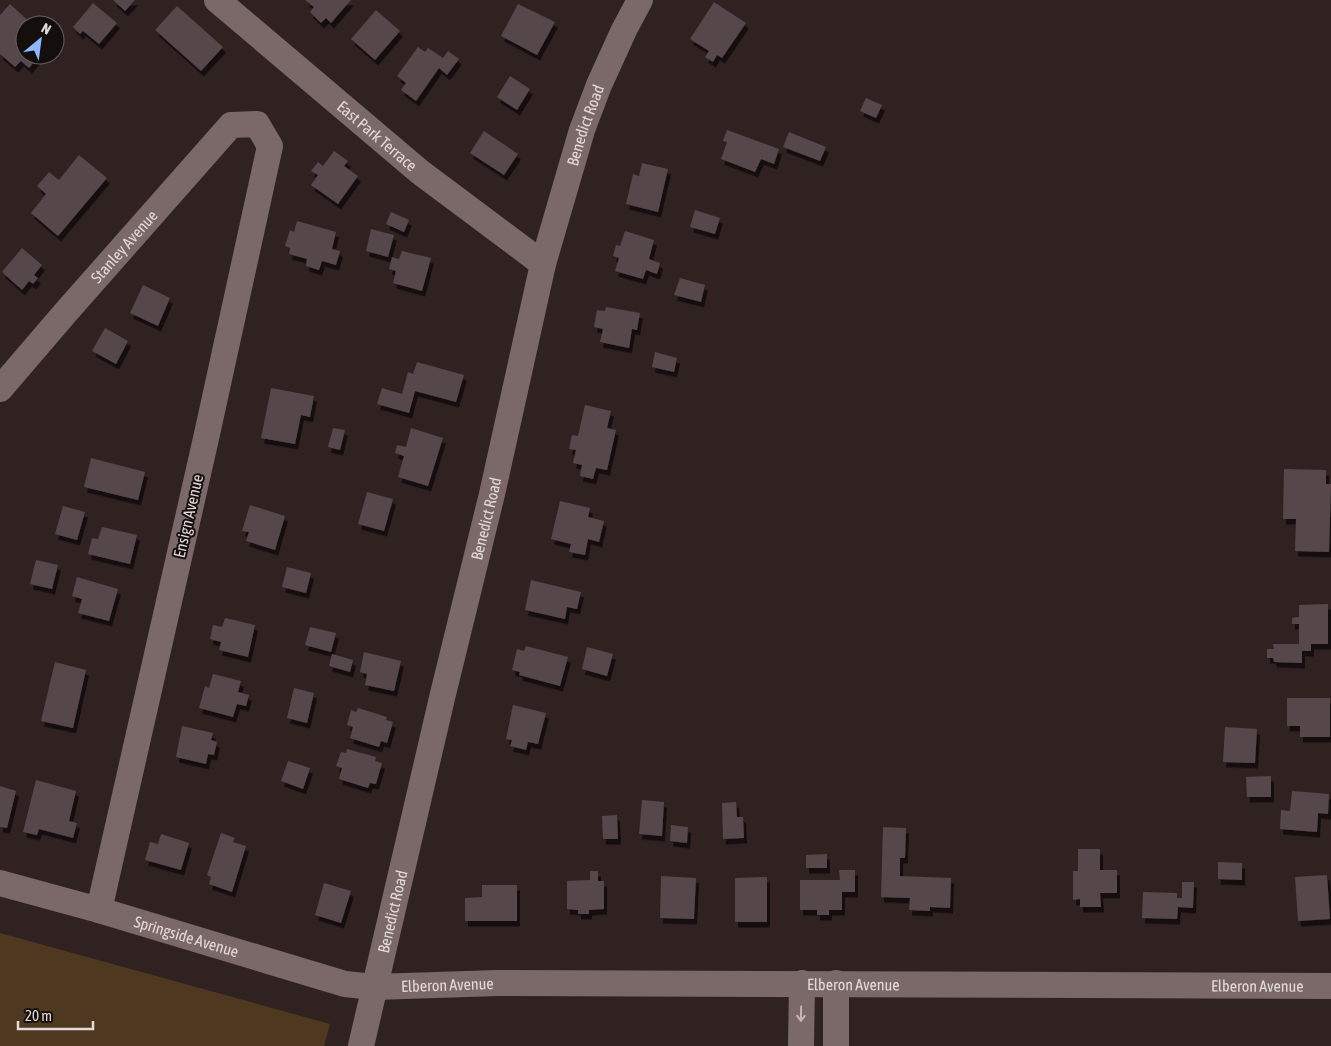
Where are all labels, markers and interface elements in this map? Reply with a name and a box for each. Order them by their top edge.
north arrow [15,15,65,65]
text: N [39,20,54,38]
street label: Benedict Road [563,82,607,168]
street label: East Park Terrace [334,97,421,175]
street label: Stanley Avenue [87,206,161,286]
street label: Ensign Avenue [170,473,207,560]
street label: Benedict Road [467,476,504,562]
street label: Benedict Road [374,868,411,955]
street label: Springside Avenue [132,912,241,961]
street label: Elberon Avenue [401,974,494,995]
street label: Elberon Avenue [807,975,900,993]
street label: Elberon Avenue [1211,977,1304,995]
scale bar [18,998,92,1030]
one-way arrow [797,1006,806,1022]
text: 20 m [25,1007,52,1024]

